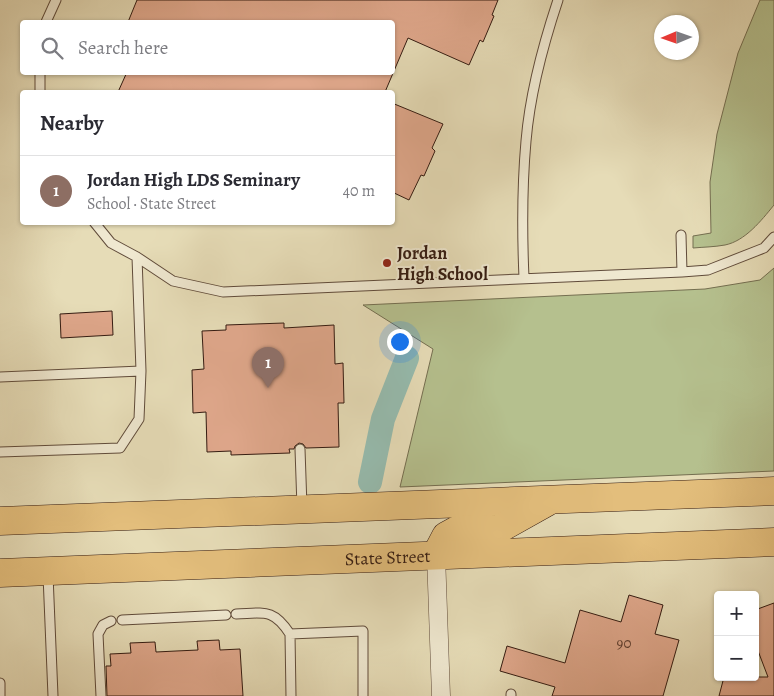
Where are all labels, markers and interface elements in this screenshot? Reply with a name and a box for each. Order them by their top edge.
north arrow [654,15,699,60]
search box [20,20,395,75]
icon: search [38,34,66,62]
text: Search here [78,35,168,61]
text: Nearby [40,109,103,137]
text: Jordan High LDS Seminary [87,167,300,193]
text: 1 [53,180,59,202]
text: 40 m [343,180,375,202]
text: School · State Street [87,193,216,215]
place label: Jordan High School [397,241,488,286]
marker: Jordan High School [381,257,393,269]
your location [387,329,413,355]
pin: 1 [252,347,284,388]
street label: State Street [344,544,431,571]
map controls [714,591,759,681]
button: + [714,591,759,636]
house number: 90 [617,633,631,653]
button: − [714,636,759,681]

